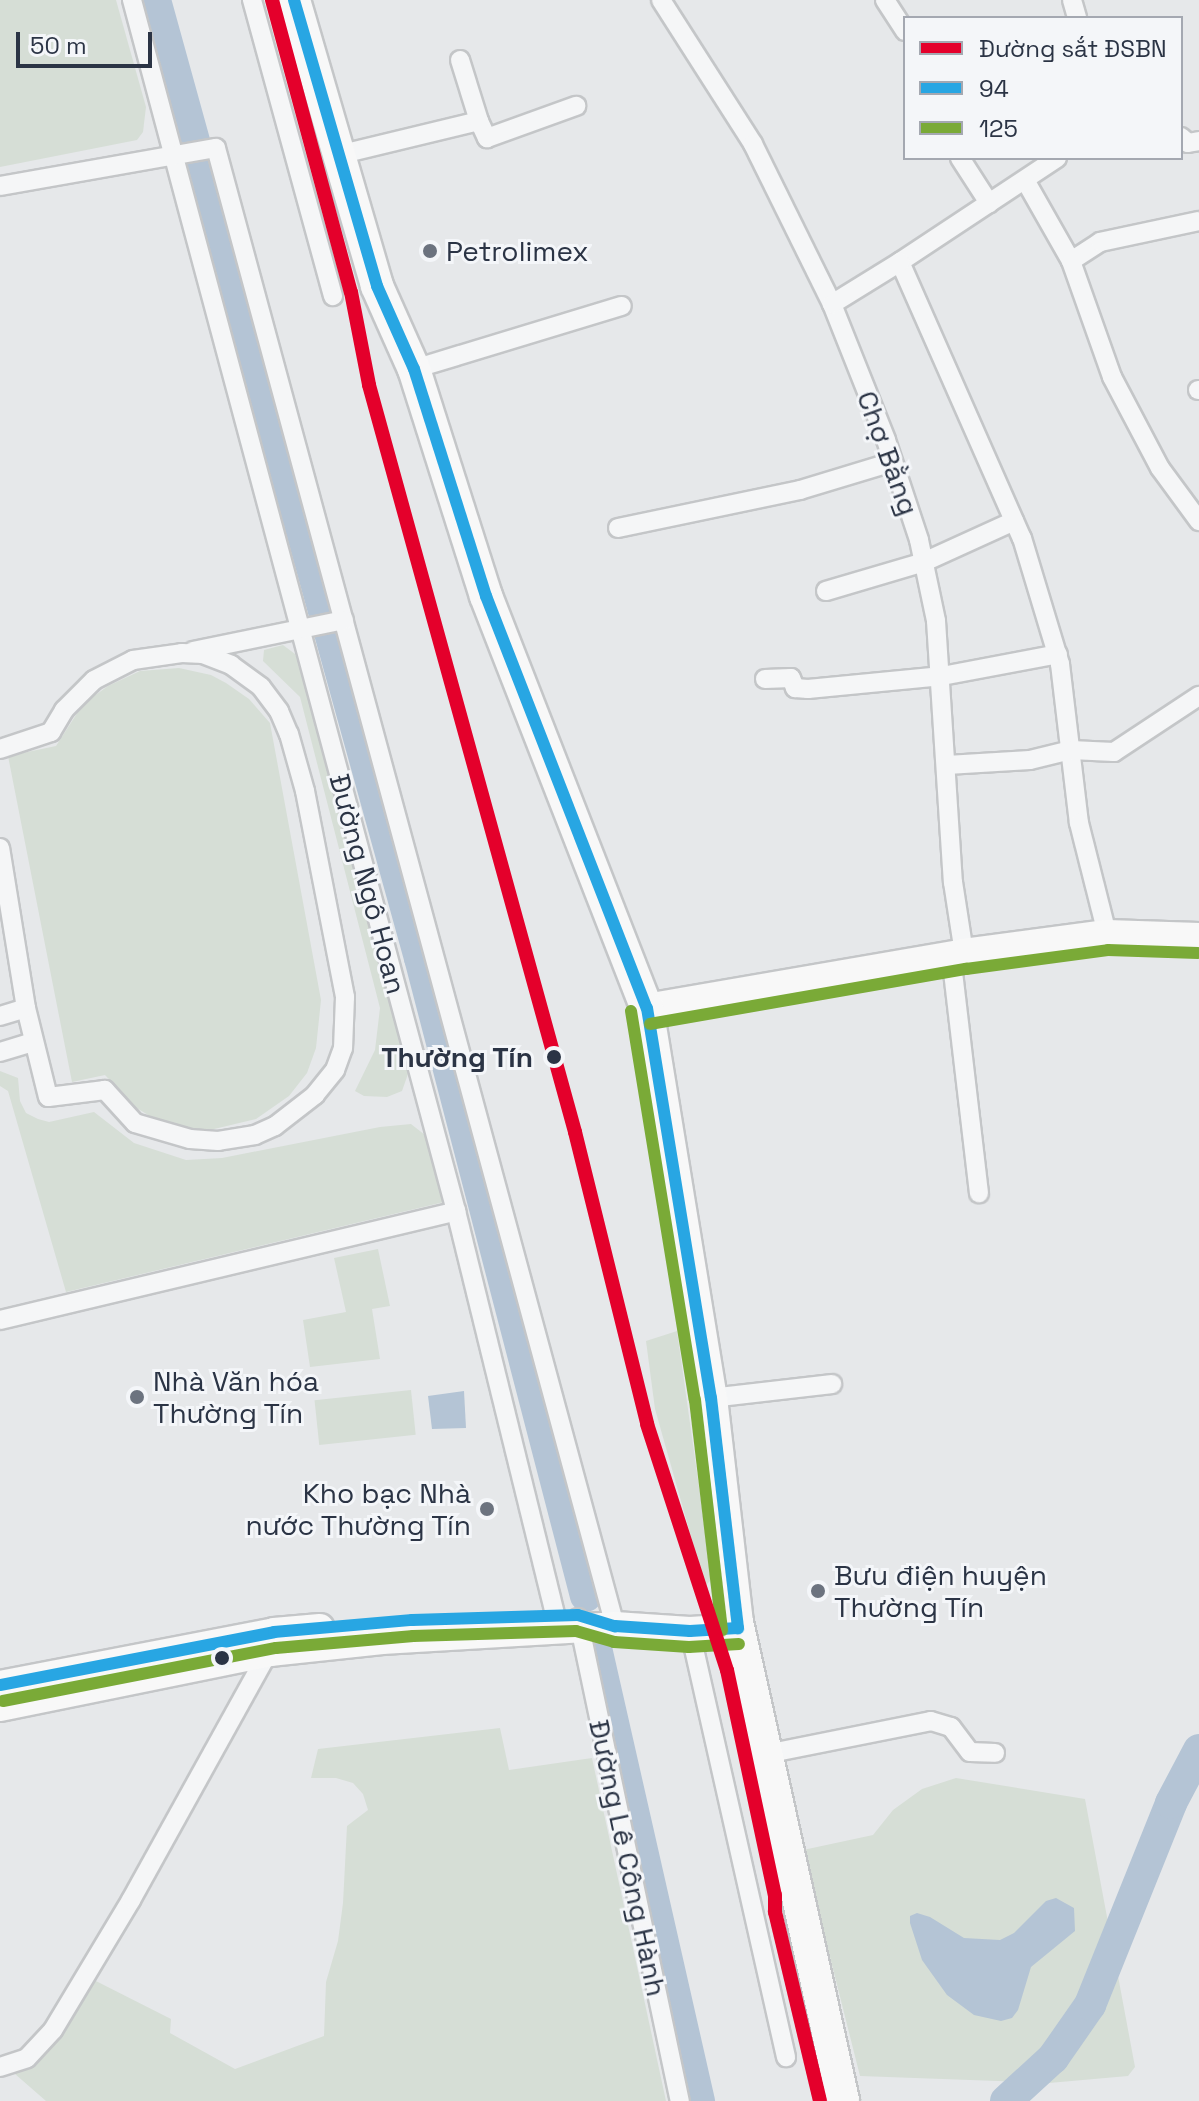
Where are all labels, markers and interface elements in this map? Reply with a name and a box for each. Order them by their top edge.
scale bar [20,16,156,66]
legend [903,16,1183,160]
text: 50 m [30,30,87,61]
text: Đường sắt ĐSBN [979,33,1167,64]
text: 94 [979,73,1009,104]
text: 125 [979,113,1018,144]
place label: Petrolimex [446,234,589,268]
marker: Petrolimex [421,242,439,260]
street label: Chợ Bằng [850,386,926,520]
street label: Đường Ngô Hoan [322,770,414,998]
place label: Thường Tín [380,1040,533,1074]
marker: Thường Tín [540,1043,568,1071]
place label: Nhà Văn hóa Thường Tín [153,1364,319,1430]
marker: Nhà Văn hóa Thường Tín [128,1388,146,1406]
place label: Kho bạc Nhà nước Thường Tín [244,1476,471,1542]
marker: Kho bạc Nhà nước Thường Tín [478,1500,496,1518]
place label: Bưu điện huyện Thường Tín [834,1558,1047,1624]
marker: Bưu điện huyện Thường Tín [809,1582,827,1600]
unlabelled marker [214,1650,230,1666]
street label: Đường Lê Công Hành [582,1717,674,1999]

